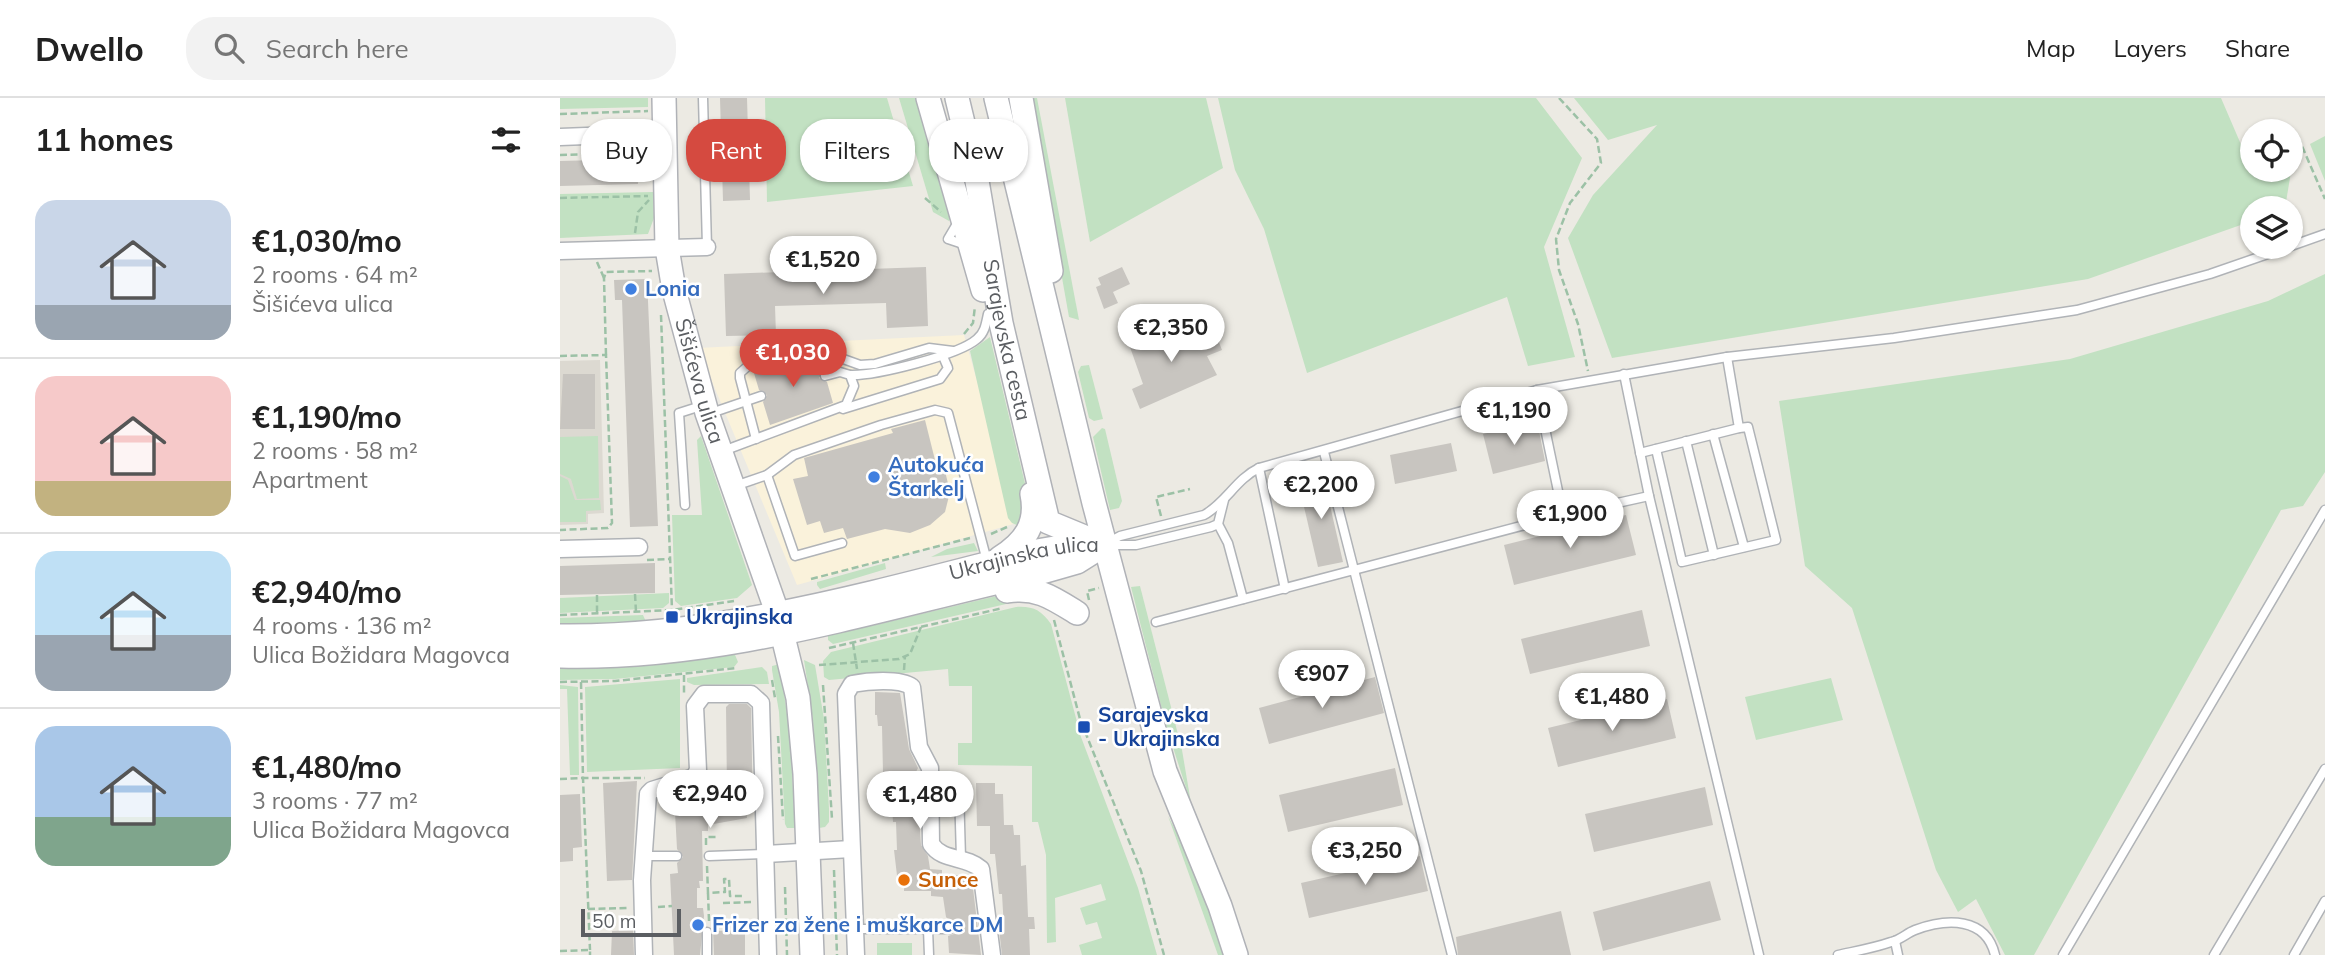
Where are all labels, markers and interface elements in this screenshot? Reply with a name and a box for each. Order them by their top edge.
search box [186,17,676,80]
text: Dwello [35,28,144,69]
icon: search [210,29,248,67]
text: Search here [266,32,409,65]
text: Map [2026,33,2075,63]
text: Layers [2113,33,2187,63]
text: Share [2225,33,2290,63]
chip: Buy [581,119,672,182]
chip: Rent [686,119,786,182]
chip: Filters [800,119,915,182]
chip: New [929,119,1028,182]
map controls [2240,119,2303,259]
button: locate [2240,119,2303,182]
text: 11 homes [35,121,174,159]
icon: filters [487,121,525,159]
button: layers [2240,196,2303,259]
text: €1,030/mo [252,222,402,260]
icon: home [91,228,175,312]
pin: €1,520 [766,236,880,296]
text: €1,520 [786,244,860,273]
street label: Sarajevska cesta [978,257,1038,423]
text: 2 rooms · 64 m² [252,260,418,289]
place label: Lonia [645,275,700,301]
marker: Lonia [623,281,639,297]
text: Šišićeva ulica [252,289,393,318]
pin: €2,350 [1114,304,1228,364]
text: €2,350 [1134,312,1208,341]
street label: Šišićeva ulica [670,315,731,447]
pin: €1,030 [736,330,850,389]
text: €1,030 [756,337,830,366]
pin: €1,190 [1457,388,1571,447]
text: €1,190 [1477,395,1551,424]
text: €1,190/mo [252,398,402,436]
icon: home [91,404,175,488]
text: 2 rooms · 58 m² [252,436,418,465]
place label: Autokuća Štarkelj [888,451,984,501]
pin: €2,200 [1264,462,1378,521]
text: Apartment [252,465,368,494]
marker: Autokuća Štarkelj [866,469,882,485]
text: €2,200 [1284,469,1358,498]
pin: €1,900 [1513,490,1627,550]
text: €1,900 [1533,498,1607,527]
street label: Ukrajinska ulica [946,531,1099,585]
text: €2,940/mo [252,573,402,611]
icon: home [91,579,175,663]
place label: Ukrajinska [686,603,793,629]
marker: Ukrajinska [664,609,680,625]
text: 4 rooms · 136 m² [252,611,432,640]
text: Ulica Božidara Magovca [252,640,510,669]
pin: €907 [1281,650,1363,710]
text: €907 [1294,658,1350,687]
pin: €1,480 [1555,674,1669,733]
text: €1,480 [1575,681,1649,710]
place label: Sarajevska - Ukrajinska [1098,701,1220,751]
marker: Sarajevska - Ukrajinska [1076,719,1092,735]
text: €1,480/mo [252,748,402,786]
icon: home [91,754,175,838]
pin: €2,940 [653,770,767,830]
pin: €1,480 [863,772,977,831]
text: €2,940 [673,778,747,807]
text: €1,480 [883,779,957,808]
text: 3 rooms · 77 m² [252,786,418,815]
text: Ulica Božidara Magovca [252,815,510,844]
pin: €3,250 [1308,828,1422,887]
text: €3,250 [1328,835,1402,864]
place label: Sunce [918,866,979,892]
marker: Sunce [896,872,912,888]
scale bar [581,906,681,938]
text: 50 m [592,909,636,933]
place label: Frizer za žene i muškarce DM [712,911,1004,937]
marker: Frizer za žene i muškarce DM [690,917,706,933]

